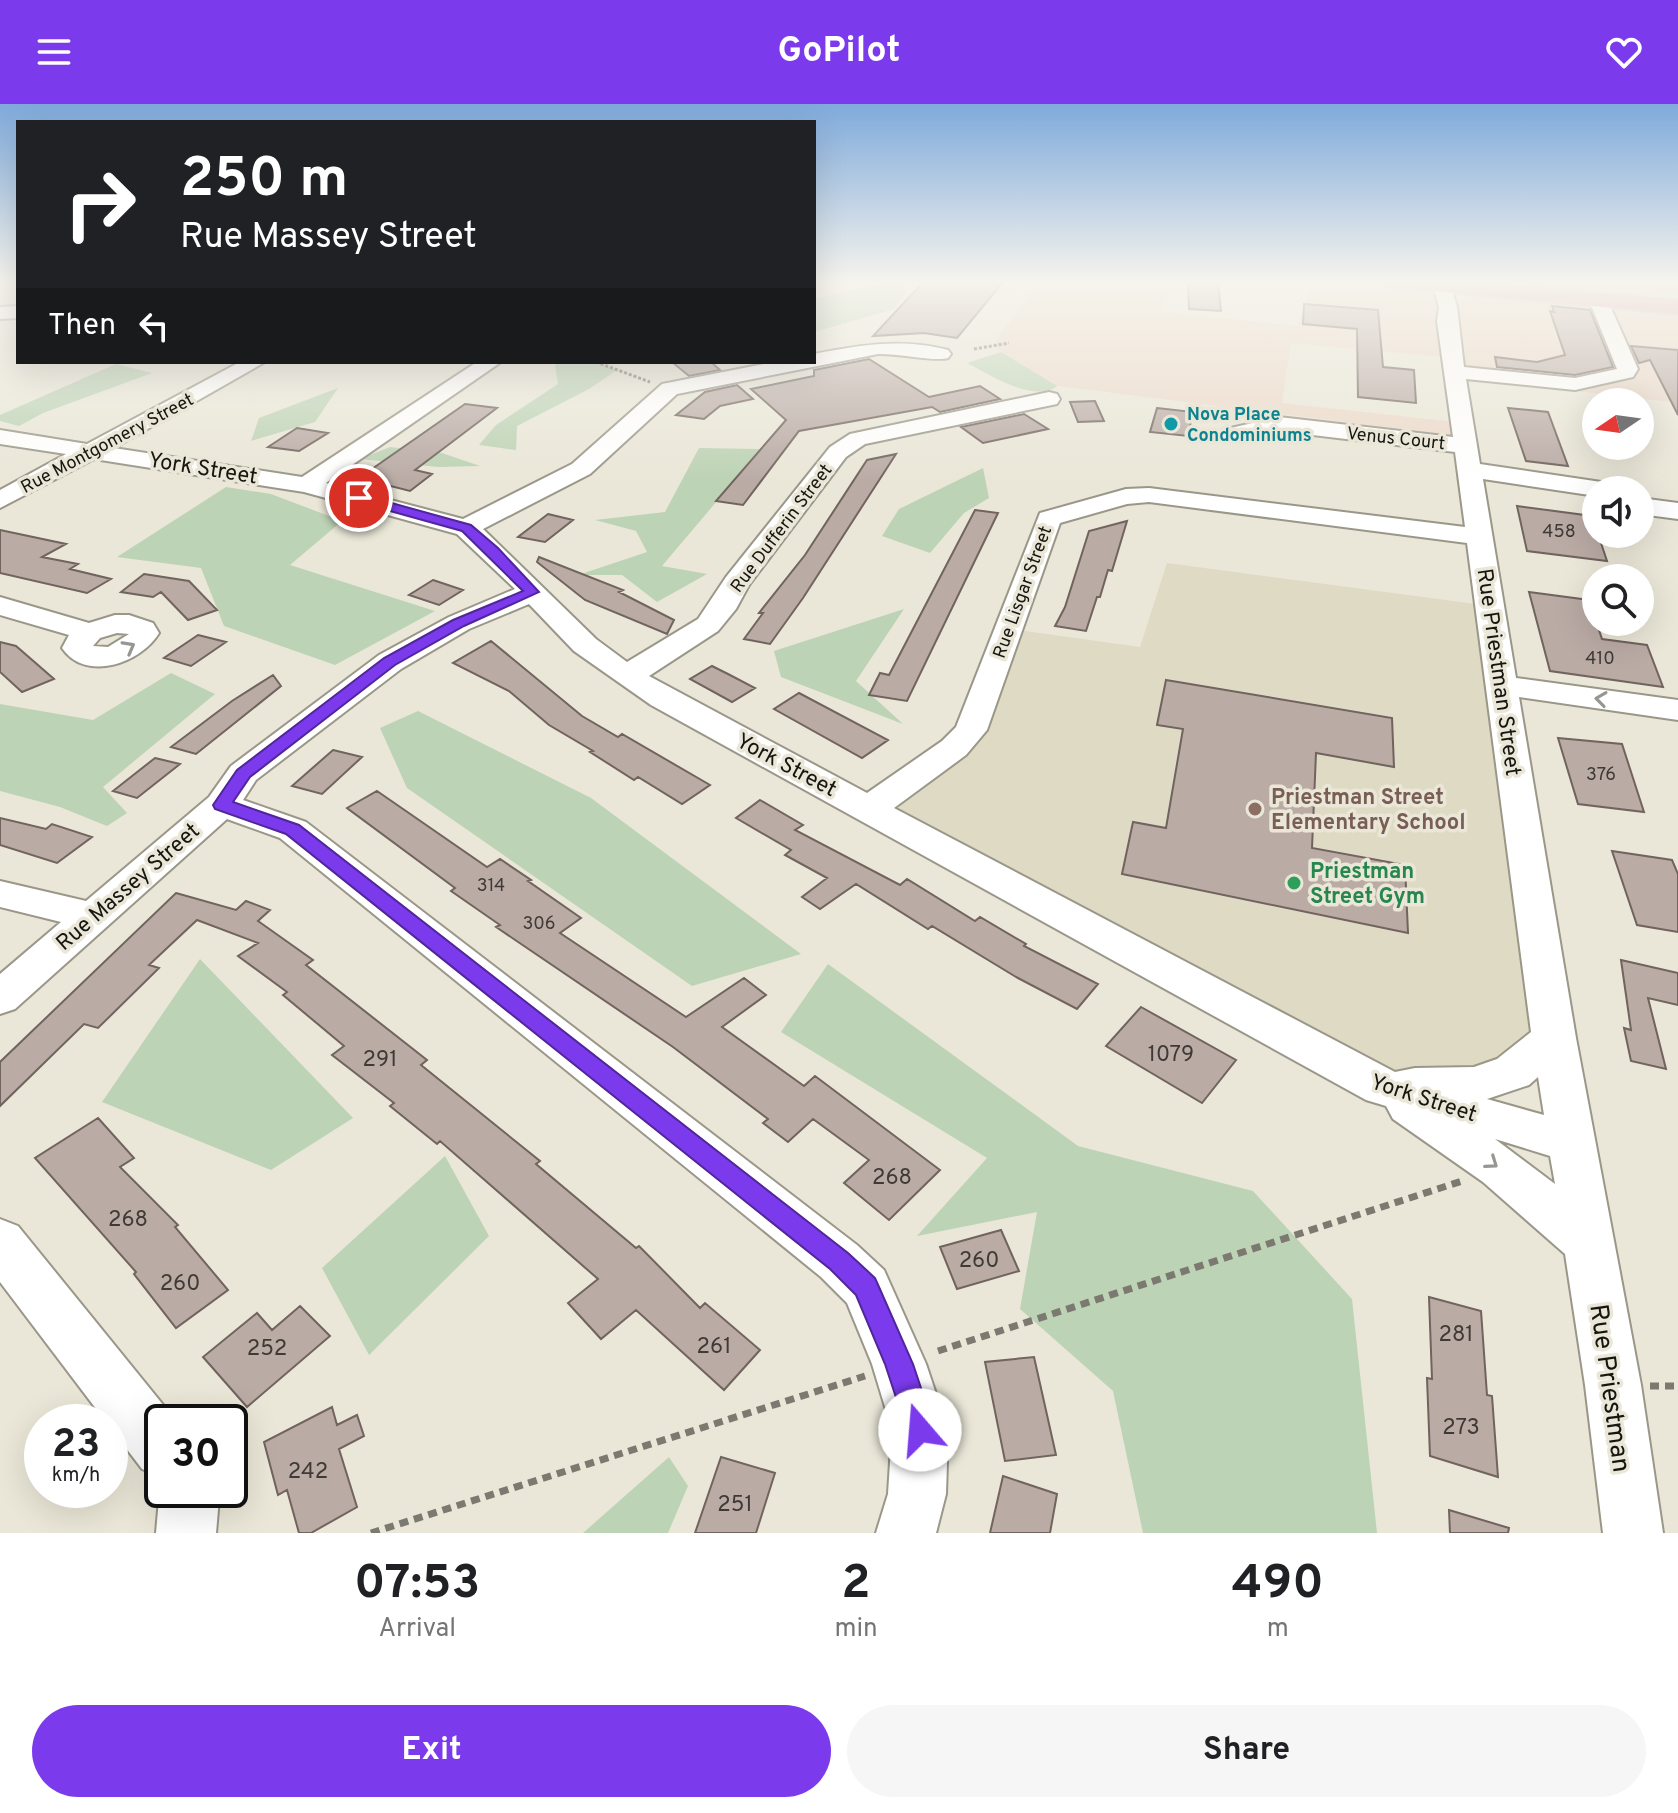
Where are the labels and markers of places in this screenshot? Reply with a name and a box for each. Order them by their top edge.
place label: Nova Place Condominiums [1187,404,1312,448]
marker: Nova Place Condominiums [1162,415,1180,433]
pin [325,464,393,532]
place label: Priestman Street Elementary School [1271,785,1466,837]
marker: Priestman Street Elementary School [1246,800,1264,818]
place label: Priestman Street Gym [1310,859,1425,911]
marker: Priestman Street Gym [1285,874,1303,892]

